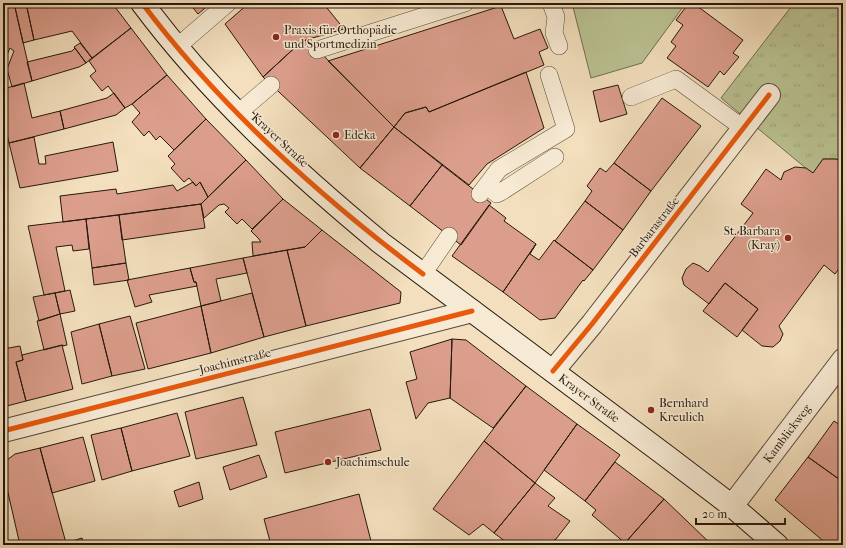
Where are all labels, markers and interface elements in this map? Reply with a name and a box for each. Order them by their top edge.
place label: Praxis für Orthopädie und Sportmedizin [283,23,397,51]
marker: Praxis für Orthopädie und Sportmedizin [271,32,281,42]
street label: Krayer Straße [249,110,311,170]
place label: Edeka [344,128,376,142]
marker: Edeka [331,130,341,140]
street label: Barbarastraße [626,194,682,260]
place label: St. Barbara (Kray) [724,224,780,252]
marker: St. Barbara (Kray) [783,233,793,243]
street label: Joachimstraße [197,345,272,377]
street label: Krayer Straße [556,371,622,426]
place label: Bernhard Kreulich [659,396,709,424]
street label: Kamblickweg [760,401,814,466]
marker: Bernhard Kreulich [646,405,656,415]
place label: Joachimschule [335,455,410,469]
marker: Joachimschule [323,457,333,467]
scale bar [696,500,785,526]
text: 20 m [702,507,727,521]

